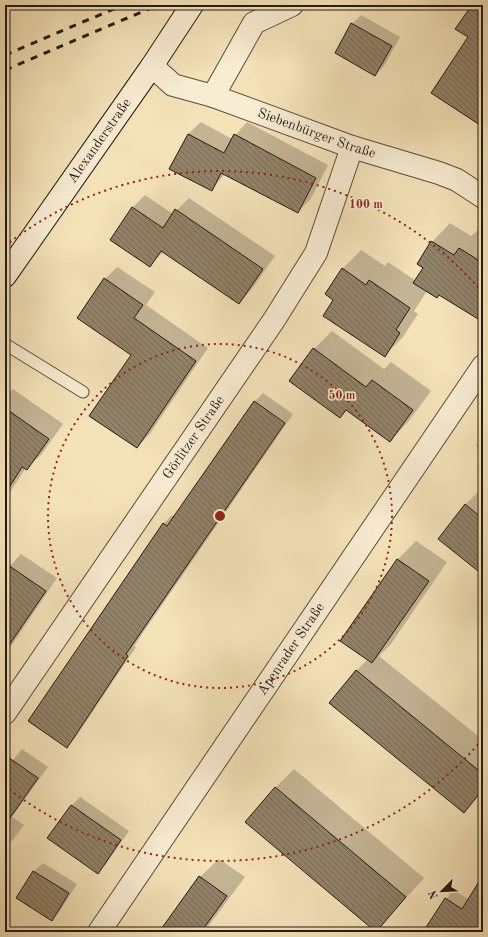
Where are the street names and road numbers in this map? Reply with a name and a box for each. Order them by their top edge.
street label: Alexanderstraße [65,96,134,186]
street label: Siebenbürger Straße [256,106,377,161]
street label: Görlitzer Straße [160,393,227,482]
street label: Apenrader Straße [255,600,327,698]

